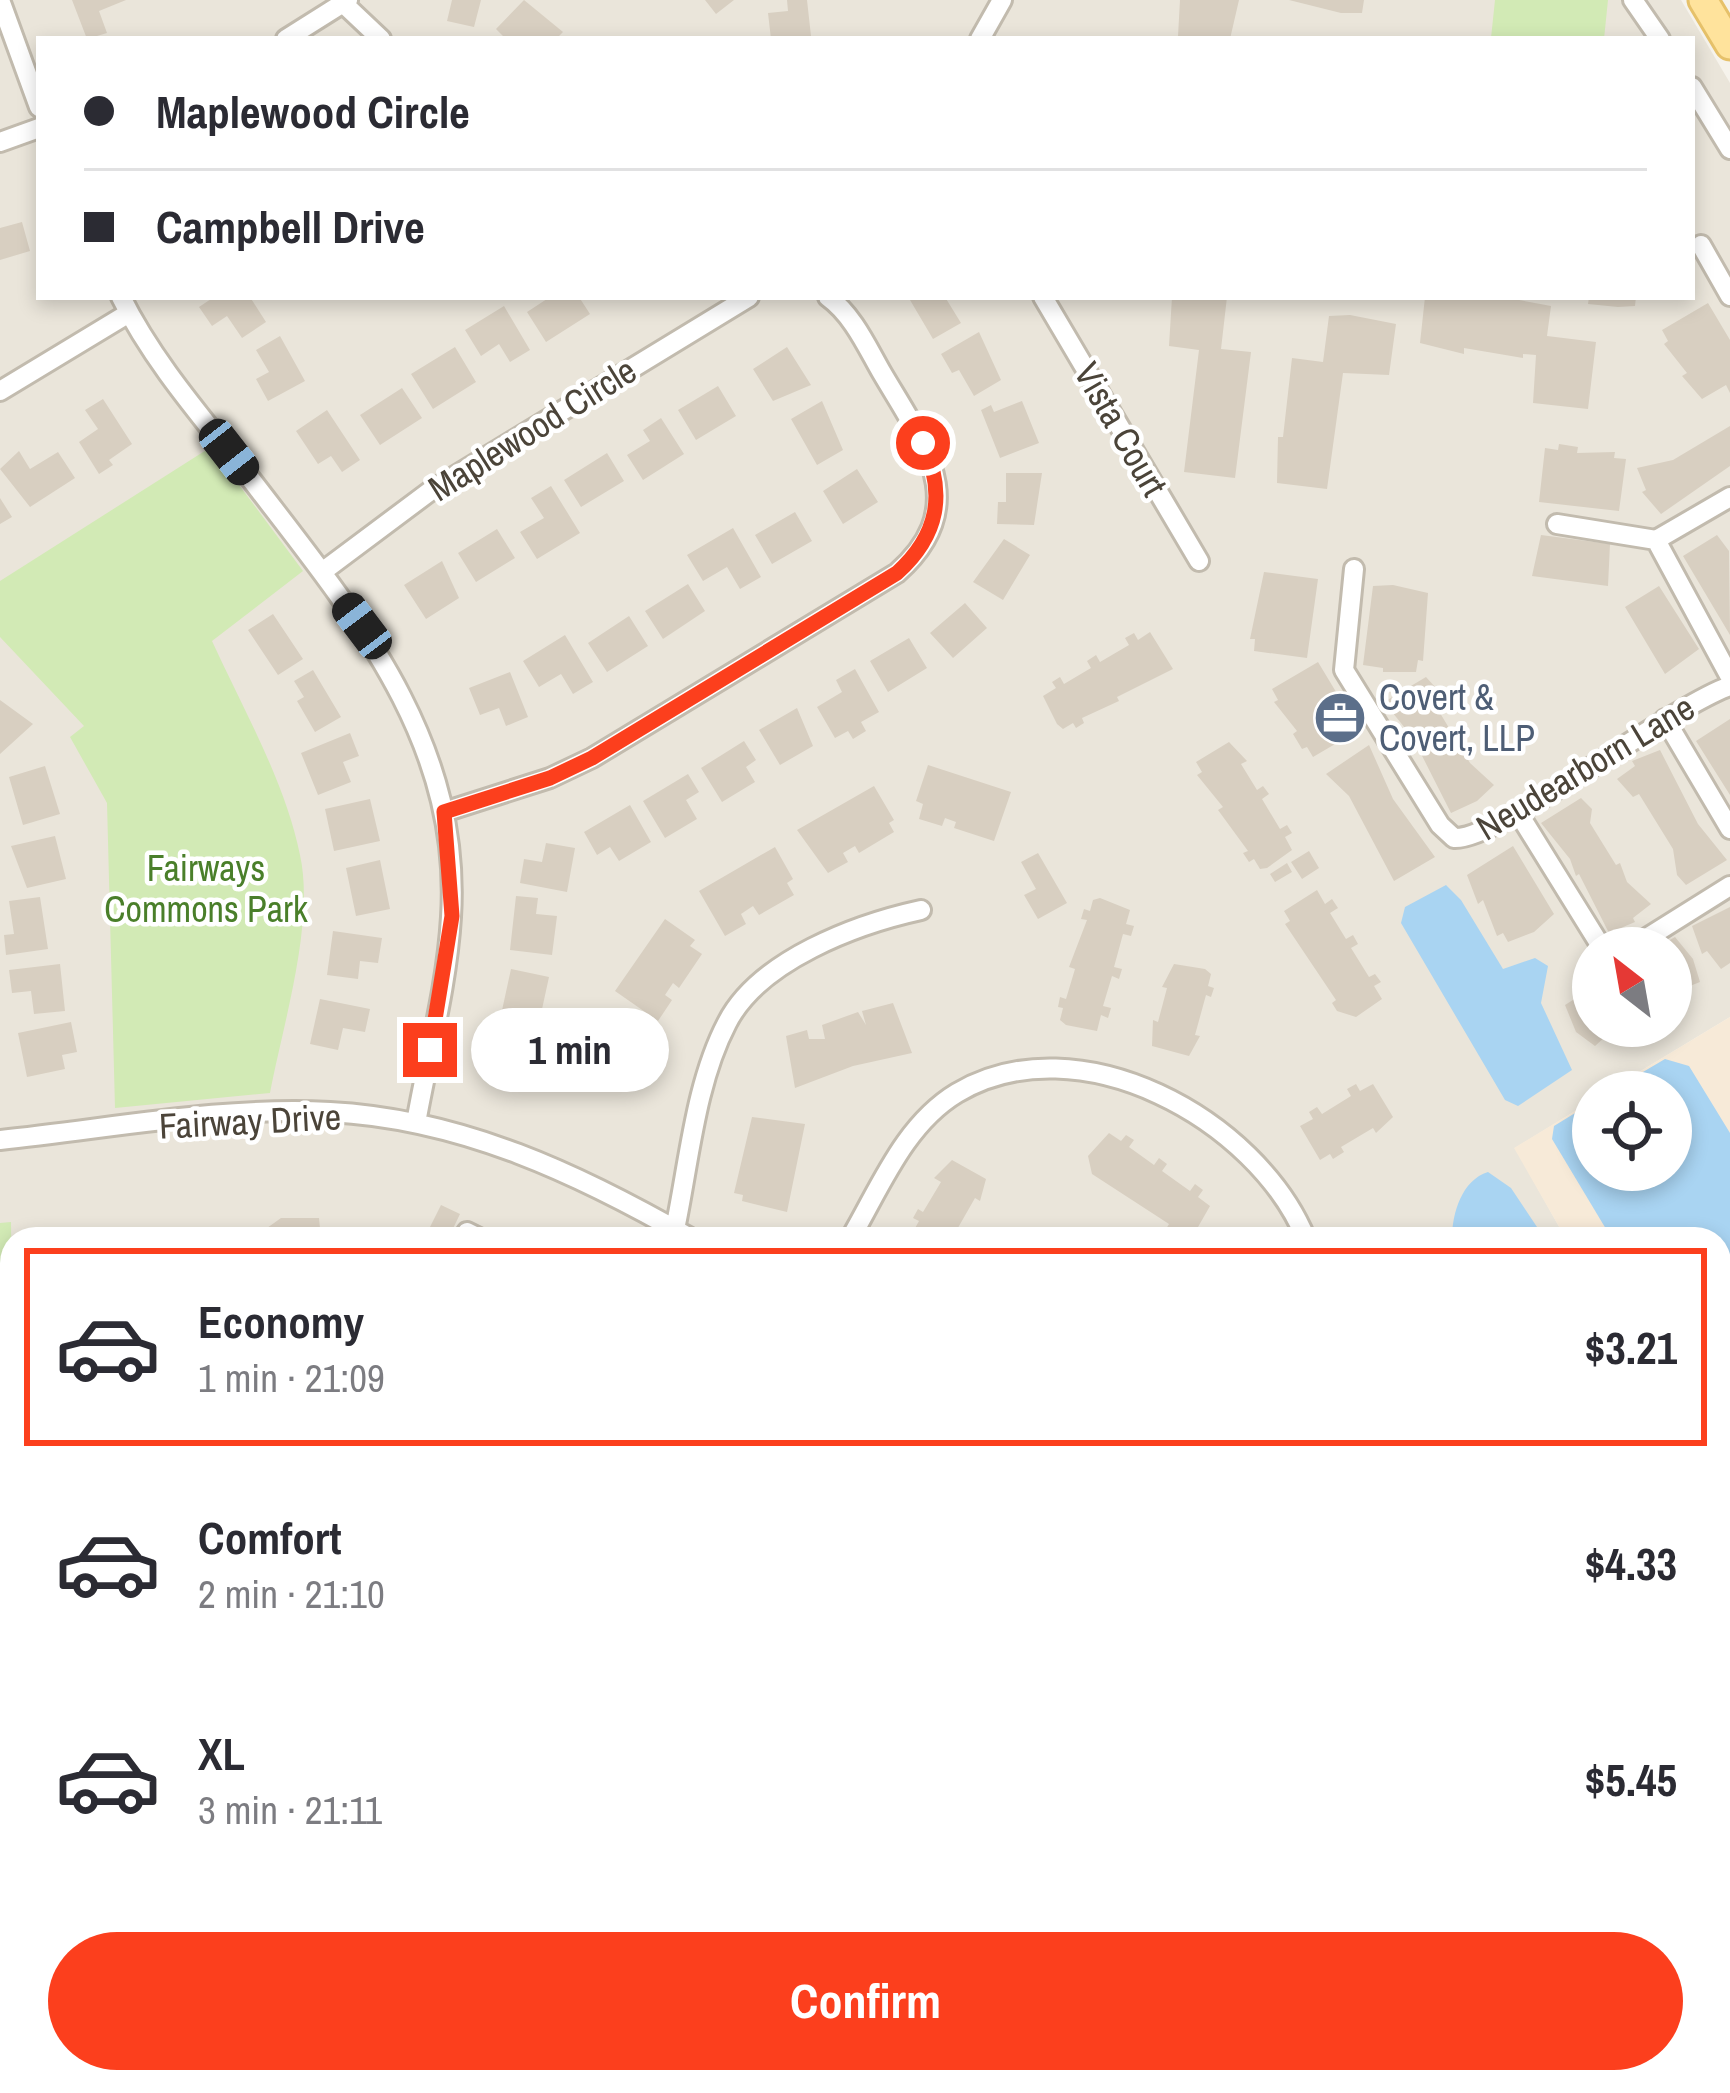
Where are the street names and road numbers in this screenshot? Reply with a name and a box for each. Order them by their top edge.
street label: Maplewood Circle [419,346,645,512]
street label: Vista Court [1063,353,1179,505]
street label: Neudearborn Lane [1467,683,1703,851]
street label: Fairway Drive [158,1092,342,1150]

